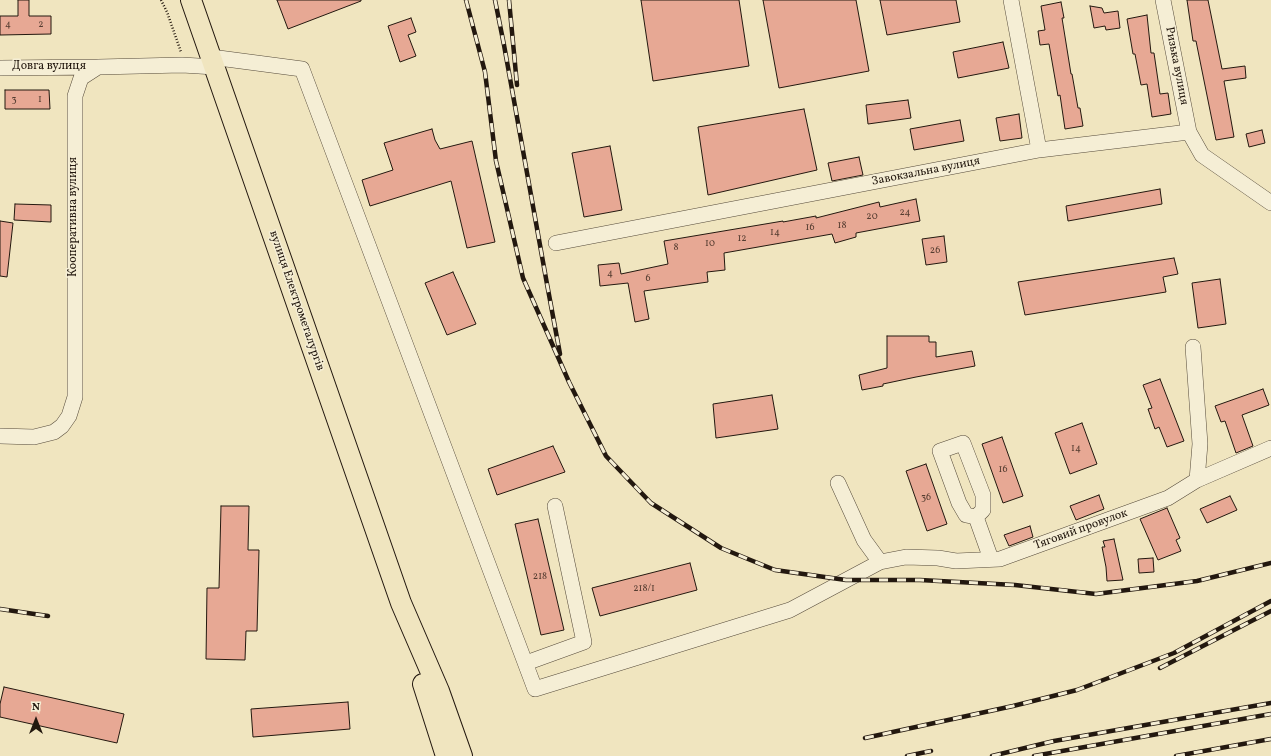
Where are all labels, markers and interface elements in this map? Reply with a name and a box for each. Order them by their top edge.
house number: 4 [5,19,11,31]
house number: 2 [38,19,44,31]
street label: Ризька вулиця [1161,26,1191,106]
street label: Довга вулиця [12,60,86,74]
house number: 3 [11,94,17,106]
house number: 1 [38,94,42,106]
street label: Завокзальна вулиця [871,154,981,190]
street label: Кооперативна вулиця [67,157,81,277]
house number: 24 [899,207,911,219]
house number: 20 [866,211,878,223]
house number: 18 [838,220,846,232]
house number: 16 [806,222,814,234]
house number: 14 [770,227,780,239]
street label: вулиця Електрометалургів [265,229,327,373]
house number: 12 [737,233,747,245]
house number: 10 [705,238,715,250]
house number: 8 [673,242,679,254]
house number: 26 [930,245,940,257]
house number: 4 [607,268,613,280]
house number: 6 [645,273,651,285]
house number: 14 [1071,443,1081,455]
house number: 16 [999,464,1007,476]
house number: 36 [921,492,931,504]
street label: Тяговий провулок [1032,506,1130,554]
house number: 218 [533,571,547,583]
house number: 218/1 [633,583,655,595]
north arrow [16,700,56,740]
text: N [32,700,40,715]

